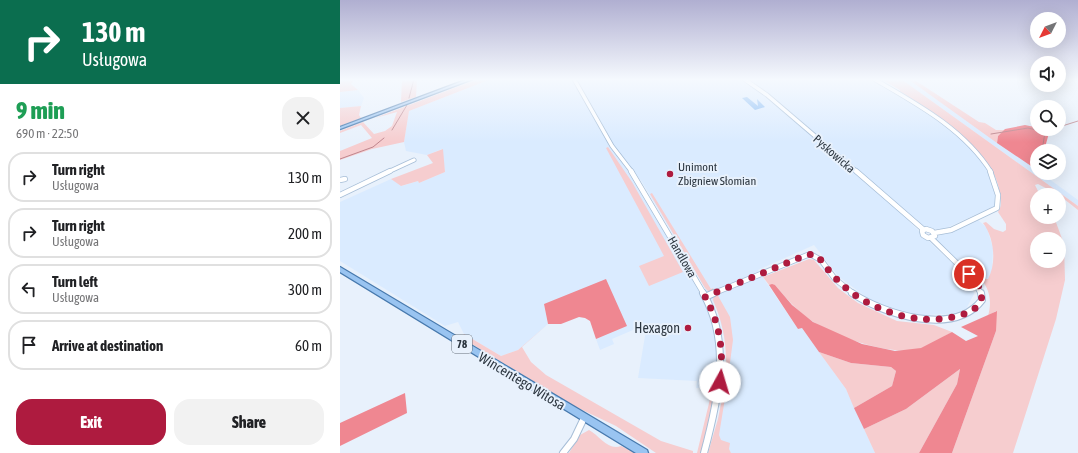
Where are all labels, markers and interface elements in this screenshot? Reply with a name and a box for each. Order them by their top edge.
north arrow [1030,12,1066,48]
map controls [1030,12,1066,268]
icon: right [16,16,68,68]
text: 130 m [82,16,145,48]
text: Usługowa [82,49,147,70]
button: sound [1030,56,1066,92]
text: 9 min [16,97,65,124]
button: close [282,97,324,139]
button: search [1030,100,1066,136]
text: 690 m · 22:50 [16,126,79,141]
street label: Pyskowicka [810,132,858,176]
button: layers [1030,144,1066,180]
place label: Unimont Zbigniew Słomian [678,160,756,188]
text: Turn right [52,161,105,178]
icon: right [18,166,40,188]
text: 130 m [288,169,322,186]
marker: Unimont Zbigniew Słomian [665,169,675,179]
text: Usługowa [52,178,99,193]
button: + [1030,188,1066,224]
text: Turn right [52,217,105,234]
icon: right [18,222,40,244]
text: 200 m [288,225,322,242]
button: − [1030,232,1066,268]
text: Usługowa [52,234,99,249]
street label: Handlowa [665,234,699,280]
pin [952,257,986,291]
icon: arrive [958,263,980,285]
text: Turn left [52,273,98,290]
icon: left [18,278,40,300]
text: 300 m [288,281,322,298]
text: Usługowa [52,290,99,305]
place label: Hexagon [634,320,680,336]
marker: Hexagon [683,323,693,333]
icon: arrive [18,334,40,356]
road number: 78 [452,335,472,353]
text: Arrive at destination [52,337,163,354]
text: 60 m [295,337,322,354]
street label: Wincentego Witosa [476,349,568,413]
position arrow [699,361,741,403]
button: Exit [16,399,166,445]
button: Share [174,399,324,445]

